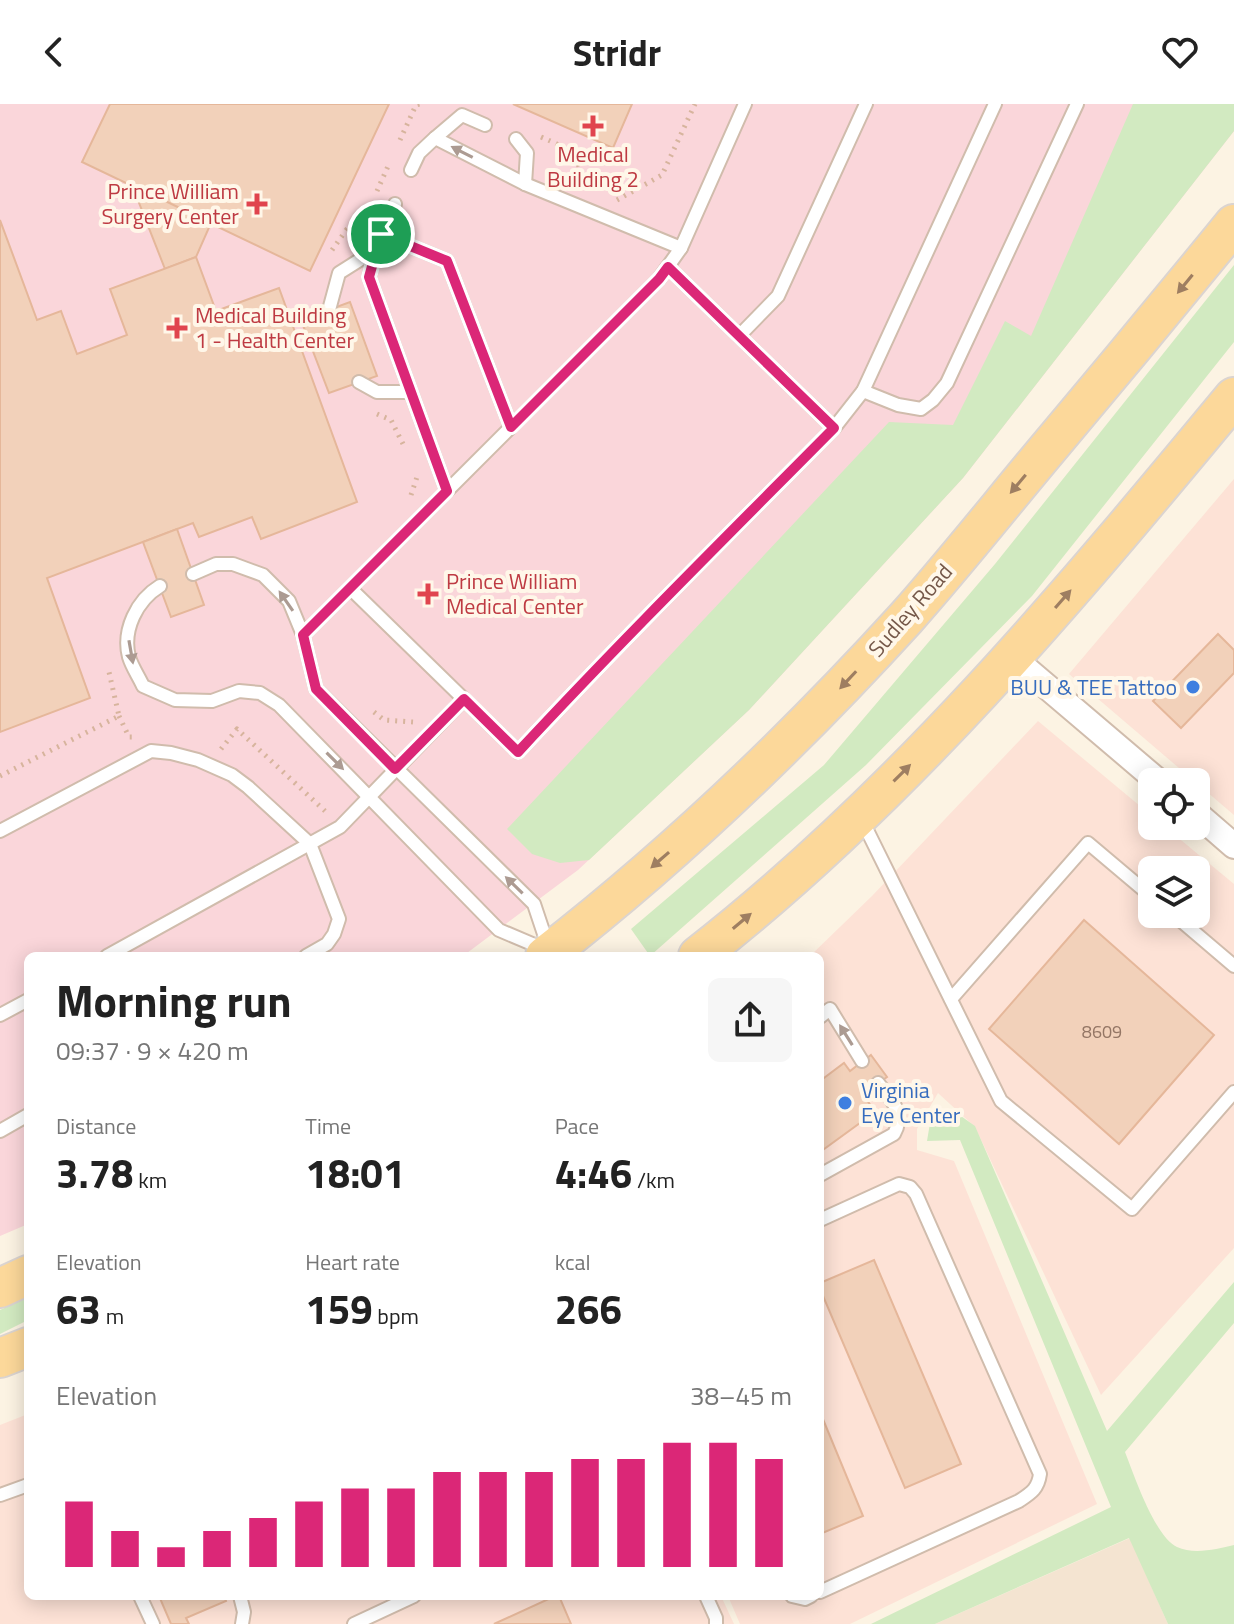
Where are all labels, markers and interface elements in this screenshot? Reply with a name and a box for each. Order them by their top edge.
text: Stridr [573,25,661,80]
icon: back [32,30,76,74]
icon: heart [1158,30,1202,74]
marker: Medical Building 2 [582,115,604,137]
place label: Medical Building 2 [547,137,639,196]
one-way arrow [451,145,474,159]
place label: Prince William Surgery Center [101,174,239,233]
marker: Prince William Surgery Center [246,193,268,215]
pin [347,200,415,268]
icon: arrive [359,212,403,256]
one-way arrow [1177,274,1194,294]
place label: Medical Building 1 - Health Center [195,298,354,357]
marker: Medical Building 1 - Health Center [166,317,188,339]
one-way arrow [1010,474,1027,494]
street label: Sudley Road [860,556,960,664]
place label: Prince William Medical Center [446,564,584,623]
marker: Prince William Medical Center [417,583,439,605]
one-way arrow [1054,589,1072,608]
one-way arrow [279,591,294,612]
one-way arrow [125,639,137,664]
one-way arrow [839,670,857,689]
place label: BUU & TEE Tattoo [1010,670,1177,704]
marker: BUU & TEE Tattoo [1184,678,1202,696]
one-way arrow [325,751,344,770]
one-way arrow [892,764,910,783]
map controls [1138,768,1210,928]
button: locate [1138,768,1210,840]
one-way arrow [650,850,670,868]
button: layers [1138,856,1210,928]
one-way arrow [505,876,524,895]
one-way arrow [731,913,751,930]
text: Morning run [56,967,292,1034]
button: share [708,978,792,1062]
house number: 8609 [1082,1018,1122,1045]
one-way arrow [840,1024,854,1046]
text: 09:37 · 9 × 420 m [56,1031,249,1070]
place label: Virginia Eye Center [861,1073,961,1132]
marker: Virginia Eye Center [836,1094,854,1112]
text: Distance [56,1109,136,1143]
text: Time [305,1109,351,1143]
text: Pace [555,1109,599,1143]
text: 3.78 [56,1143,133,1204]
text: 18:01 [305,1143,405,1204]
text: 4:46 [555,1143,632,1204]
text: km [133,1163,167,1197]
text: /km [632,1163,675,1197]
text: Elevation [56,1245,142,1279]
text: Heart rate [305,1245,400,1279]
text: kcal [555,1245,591,1279]
text: 63 [56,1279,101,1340]
text: 159 [305,1279,373,1340]
text: 266 [555,1279,622,1340]
text: m [101,1299,124,1333]
text: bpm [373,1299,419,1333]
text: Elevation [56,1376,157,1415]
text: 38–45 m [690,1376,792,1415]

